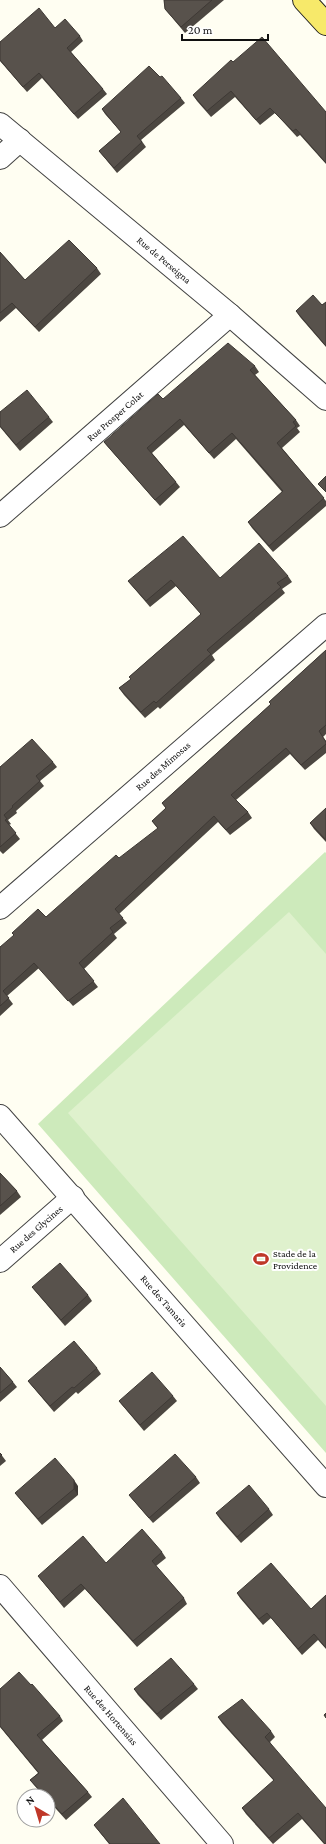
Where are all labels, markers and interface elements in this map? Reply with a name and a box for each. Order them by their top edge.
scale bar [182,16,268,42]
text: 20 m [188,23,213,37]
street label: Rue de Perseigna [135,234,193,286]
street label: Rue Prosper Colat [85,388,146,443]
street label: Rue des Mimosas [133,739,193,793]
street label: Rue des Glycines [7,1203,65,1255]
place label: Stade de la Providence [273,1248,318,1271]
sports icon: Stade de la Providence [252,1250,270,1268]
street label: Rue des Tamaris [139,1273,189,1329]
street label: Rue des Hortensias [82,1683,140,1747]
north arrow [16,1788,56,1828]
text: N [23,1793,37,1807]

